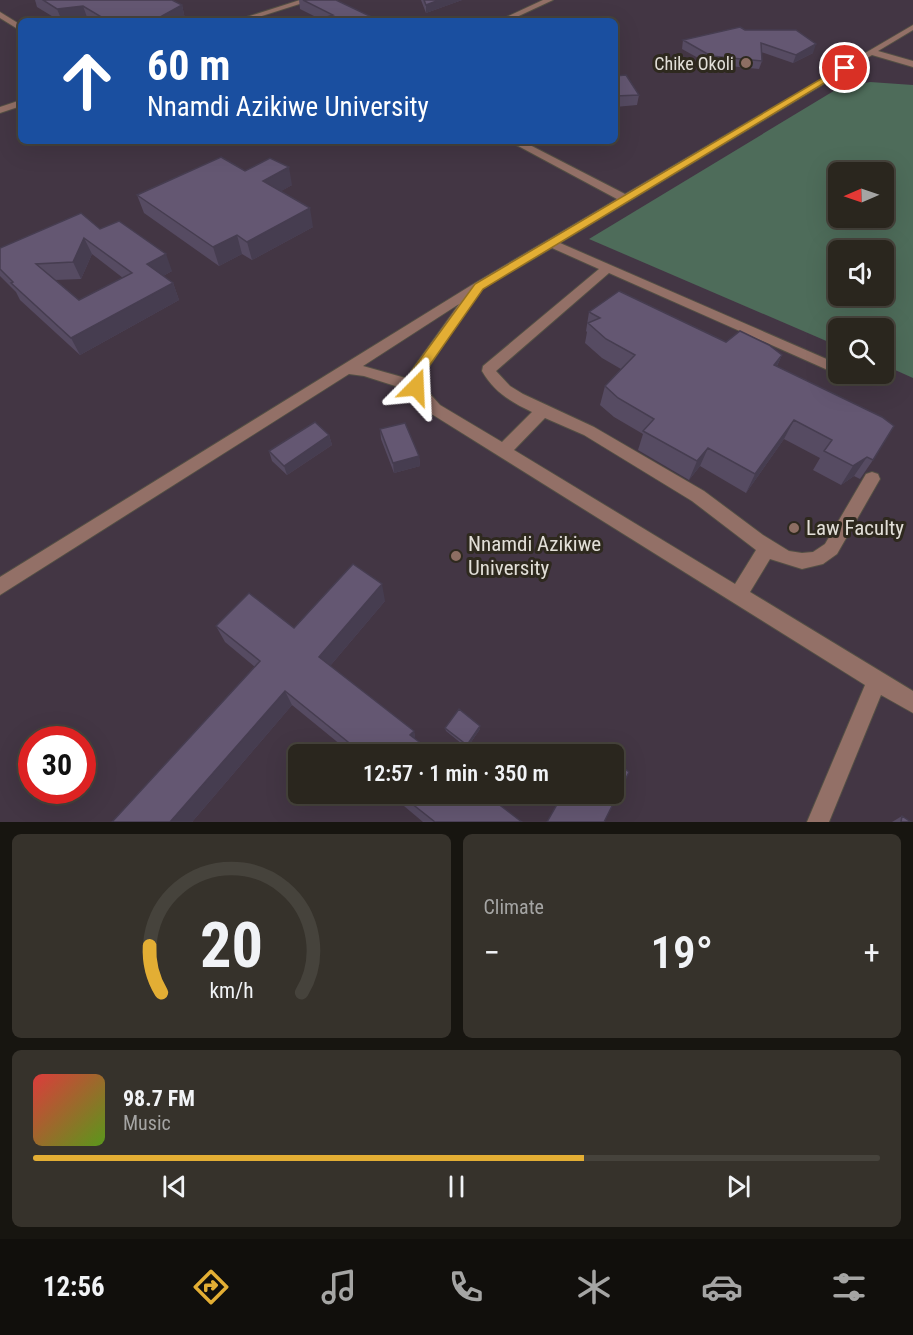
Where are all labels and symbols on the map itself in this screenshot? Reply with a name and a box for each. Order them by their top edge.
pin [819,42,870,93]
place label: Chike Okoli [654,53,734,74]
marker: Chike Okoli [739,56,753,70]
north arrow [828,162,894,228]
position arrow [384,355,448,419]
place label: Law Faculty [806,516,904,540]
marker: Law Faculty [787,521,801,535]
place label: Nnamdi Azikiwe University [468,532,601,580]
marker: Nnamdi Azikiwe University [449,549,463,563]
speed limit sign: 30 [18,726,96,804]

